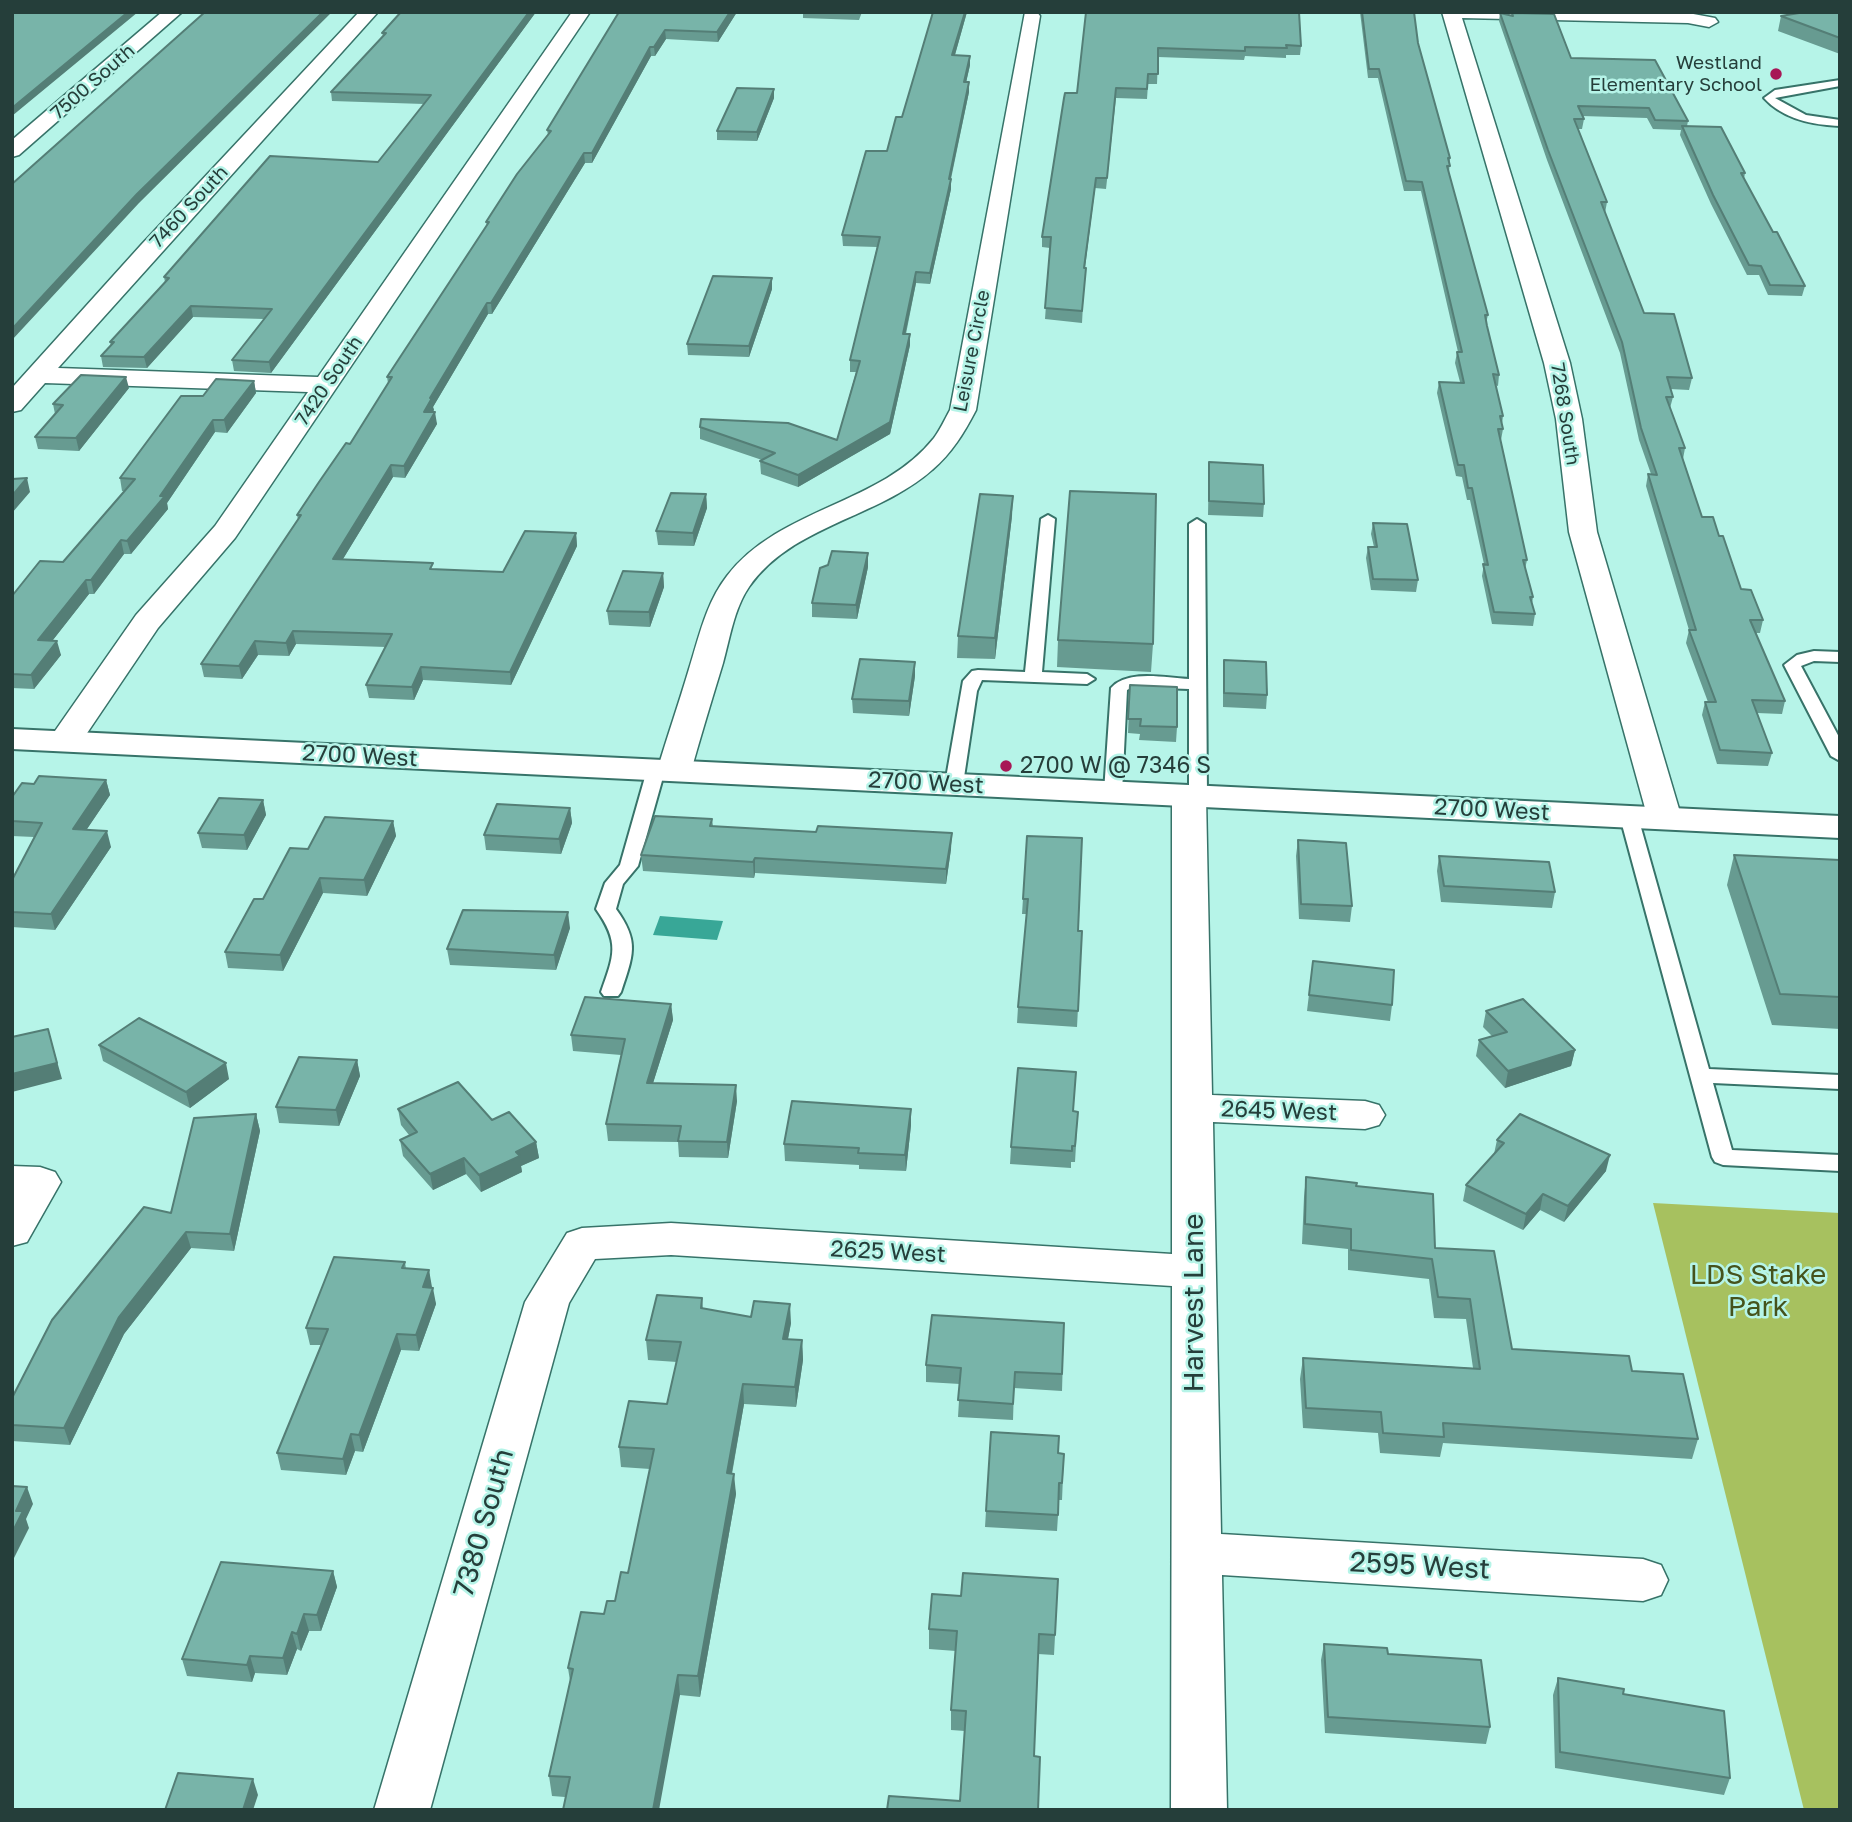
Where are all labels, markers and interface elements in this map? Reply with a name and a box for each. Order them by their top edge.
street label: 7500 South [46,39,140,125]
place label: Westland Elementary School [1589,52,1762,96]
marker: Westland Elementary School [1768,66,1784,82]
street label: 7460 South [145,161,233,253]
street label: Leisure Circle [949,288,995,414]
street label: 7420 South [291,332,367,430]
street label: 7268 South [1546,361,1584,467]
street label: 2700 West [302,739,418,773]
place label: 2700 W @ 7346 S [1020,752,1211,780]
marker: 2700 W @ 7346 S [998,758,1014,774]
street label: 2700 West [868,766,984,800]
street label: 2700 West [1434,793,1550,827]
street label: 2645 West [1220,1095,1338,1127]
street label: Harvest Lane [1177,1214,1211,1392]
street label: 2625 West [830,1235,946,1269]
park label: LDS Stake Park [1690,1258,1826,1324]
street label: 7380 South [447,1445,521,1601]
street label: 2595 West [1349,1546,1491,1586]

